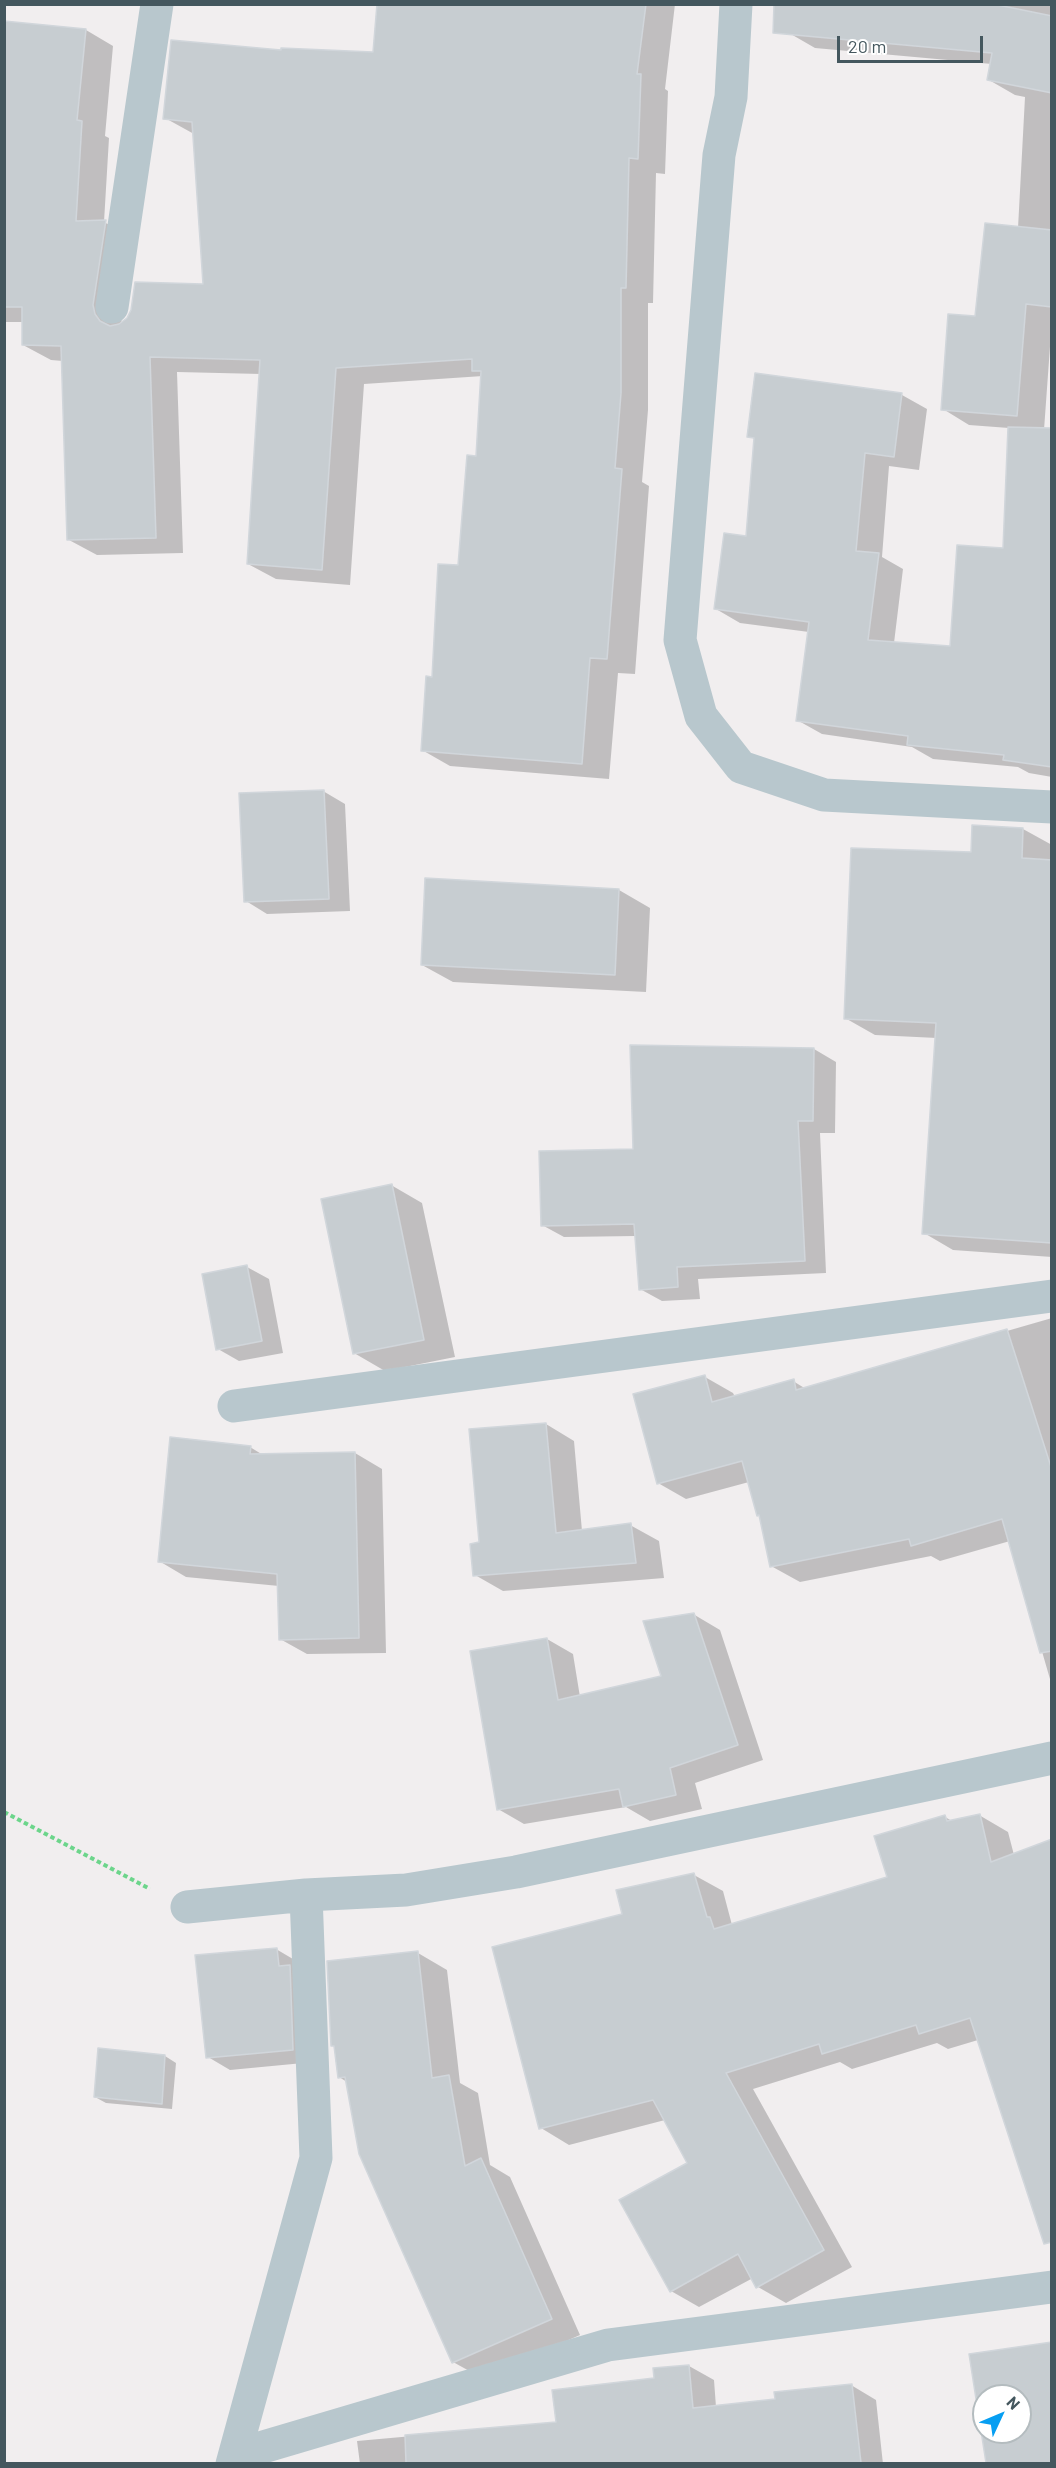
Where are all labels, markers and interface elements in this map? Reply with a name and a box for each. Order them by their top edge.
scale bar [840,24,986,62]
text: 20 m [848,35,886,57]
north arrow [972,2384,1032,2444]
text: N [1003,2392,1024,2413]

